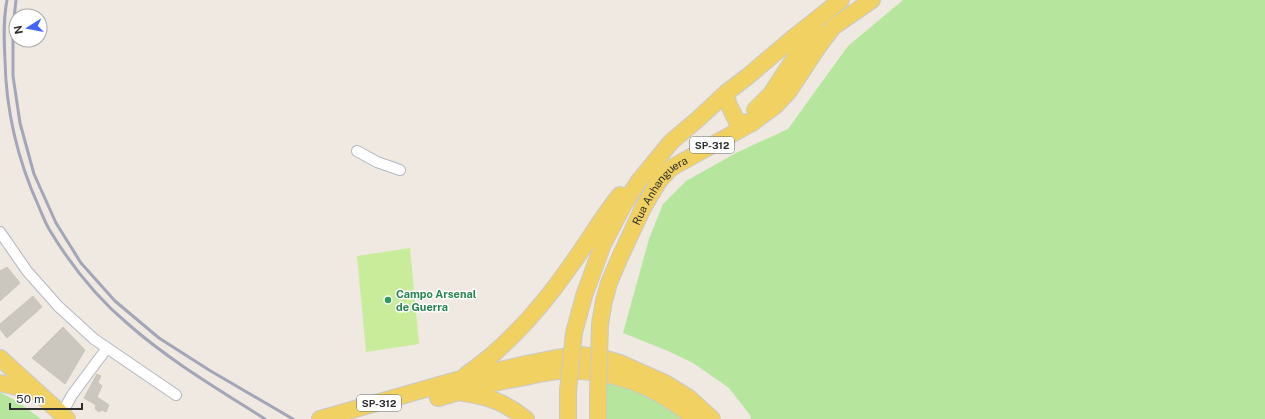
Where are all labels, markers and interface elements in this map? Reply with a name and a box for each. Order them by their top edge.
north arrow [8,8,48,48]
text: N [11,25,25,35]
road number: SP-312 [690,137,734,153]
street label: Rua Anhanguera [630,154,690,227]
place label: Campo Arsenal de Guerra [396,288,477,313]
marker: Campo Arsenal de Guerra [383,295,393,305]
scale bar [10,385,82,411]
text: 50 m [16,392,44,406]
road number: SP-312 [357,395,401,411]

